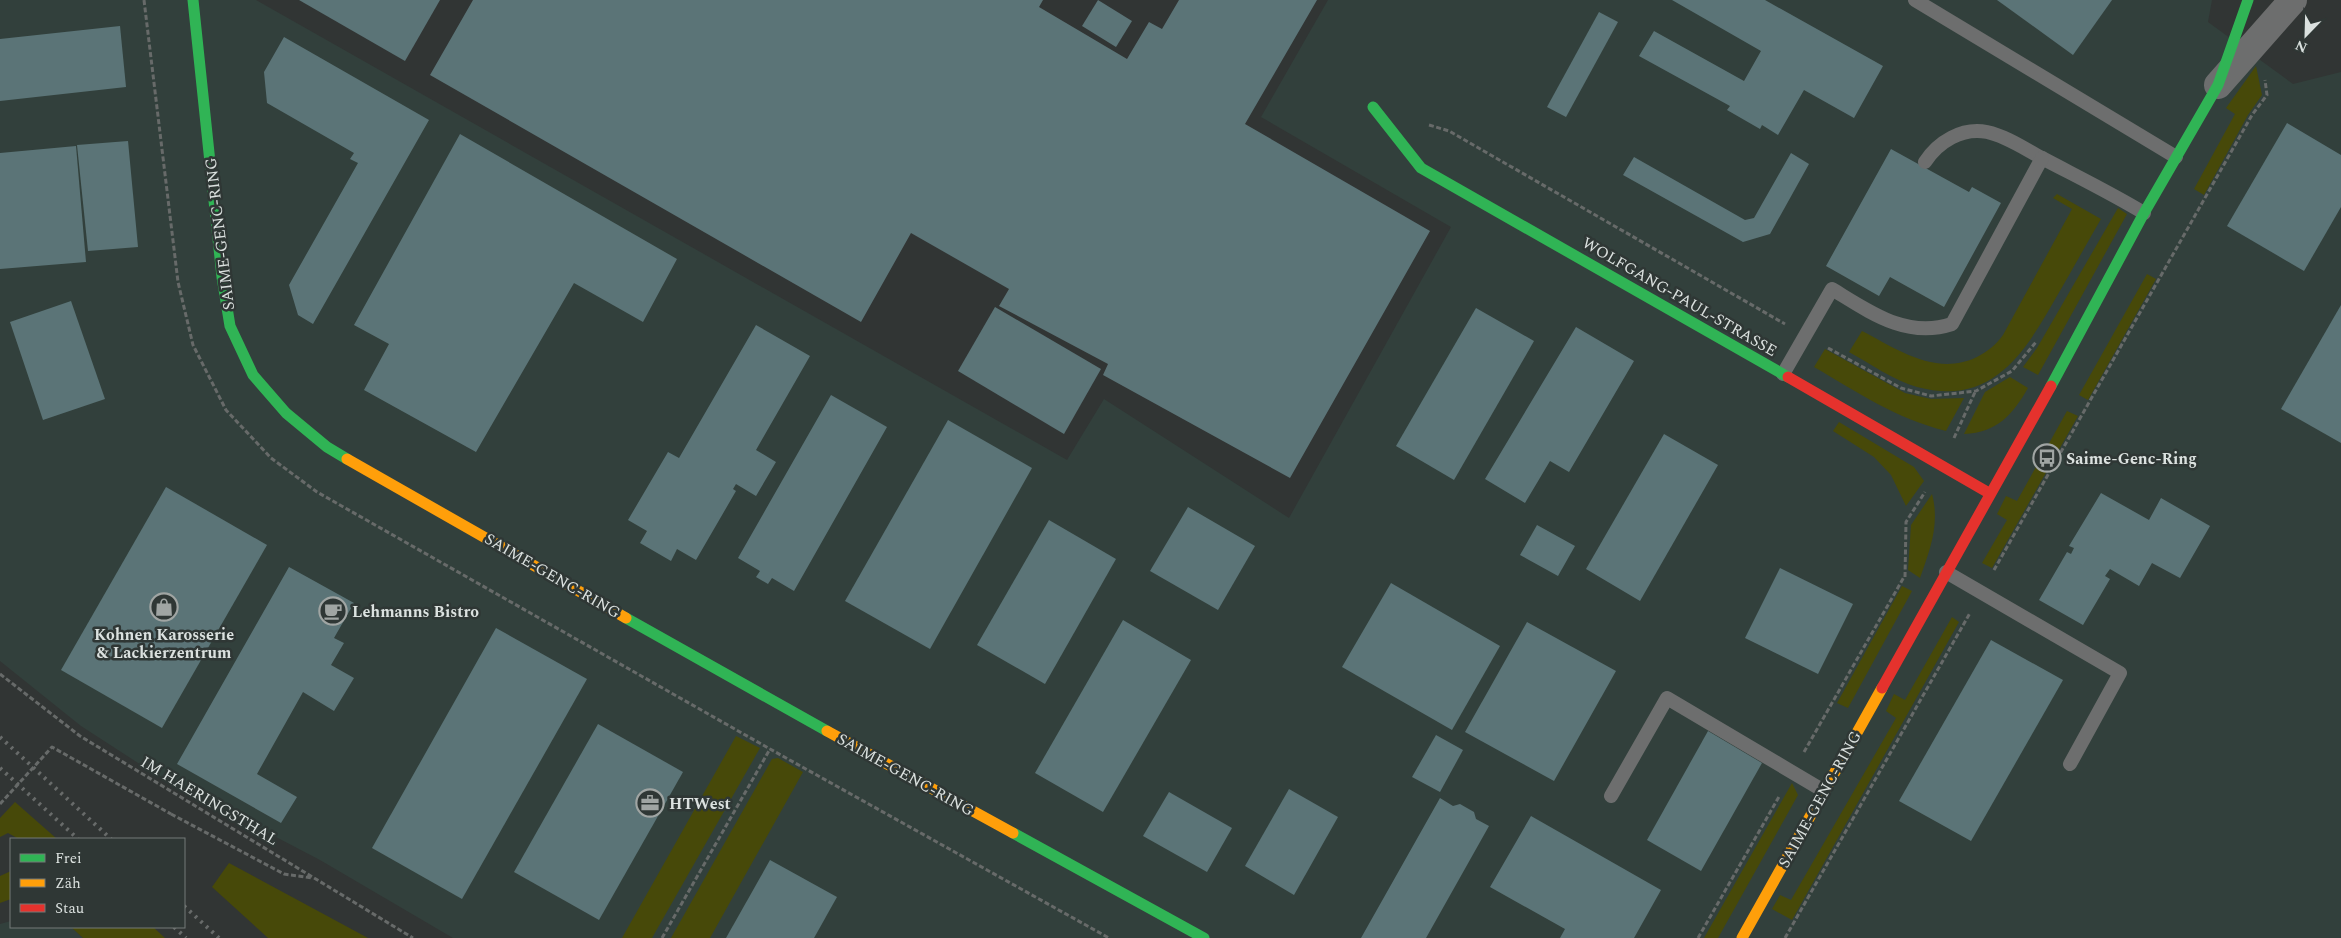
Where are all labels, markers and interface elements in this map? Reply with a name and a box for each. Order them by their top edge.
north arrow [2281,10,2331,60]
text: N [2292,35,2310,58]
street label: SAIME-GENC-RING [199,156,241,311]
street label: WOLFGANG-PAUL-STRASSE [1577,231,1782,363]
bus stop icon: Saime-Genc-Ring [2032,443,2062,473]
place label: Saime-Genc-Ring [2066,447,2197,471]
street label: SAIME-GENC-RING [480,527,625,625]
shop icon: Kohnen Karosserie & Lackierzentrum [149,592,179,622]
cafe icon: Lehmanns Bistro [318,596,348,626]
place label: Lehmanns Bistro [352,600,479,624]
place label: Kohnen Karosserie & Lackierzentrum [94,623,234,665]
street label: SAIME-GENC-RING [833,727,978,823]
street label: SAIME-GENC-RING [1772,727,1868,872]
street label: IM HAERINGSTHAL [136,750,283,852]
office icon: HTWest [635,788,665,818]
place label: HTWest [669,792,731,816]
legend [10,838,185,928]
text: Frei [55,847,82,870]
text: Zäh [55,872,81,895]
text: Stau [55,897,84,920]

